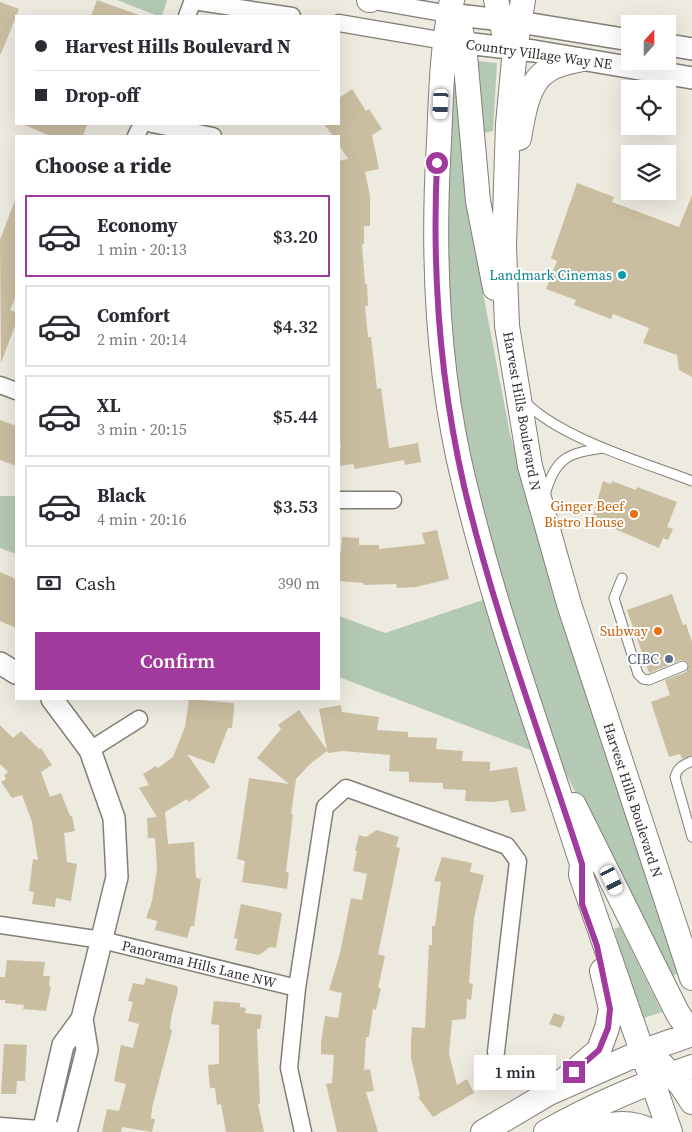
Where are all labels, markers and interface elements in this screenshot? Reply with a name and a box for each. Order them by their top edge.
north arrow [621,15,676,70]
map controls [621,15,676,200]
text: Harvest Hills Boulevard N [65,33,291,59]
street label: Country Village Way NE [465,34,613,74]
button: locate [621,80,676,135]
text: Drop-off [65,82,139,108]
car [432,89,449,119]
button: layers [621,145,676,200]
text: Choose a ride [35,150,172,180]
route start [426,152,448,174]
text: Economy [97,212,178,238]
icon: car [37,214,82,259]
text: $3.20 [273,223,318,249]
text: 1 min · 20:13 [97,238,187,260]
place label: Landmark Cinemas [489,265,612,285]
marker: Landmark Cinemas [616,269,628,281]
text: Comfort [97,302,170,328]
icon: car [37,304,82,349]
text: $4.32 [273,313,318,339]
text: 2 min · 20:14 [97,328,187,350]
street label: Harvest Hills Boulevard N [498,330,546,492]
text: XL [97,392,120,418]
icon: car [37,394,82,439]
text: $5.44 [273,403,318,429]
text: 3 min · 20:15 [97,418,187,440]
text: Black [97,482,146,508]
icon: car [37,484,82,529]
text: $3.53 [273,493,318,519]
place label: Ginger Beef Bistro House [544,496,625,532]
text: 4 min · 20:16 [97,508,187,530]
marker: Ginger Beef Bistro House [628,508,640,520]
icon: cash [35,569,63,597]
text: Cash [75,570,116,596]
text: 390 m [278,572,320,594]
place label: Subway [600,621,649,641]
marker: Subway [652,625,664,637]
button: Confirm [35,632,320,690]
place label: CIBC [627,649,659,669]
marker: CIBC [663,653,675,665]
street label: Harvest Hills Boulevard N [599,720,667,880]
car [598,863,625,897]
street label: Panorama Hills Lane NW [120,935,279,993]
callout: 1 min [474,1054,556,1090]
text: 1 min [494,1061,536,1083]
route end [563,1061,585,1083]

